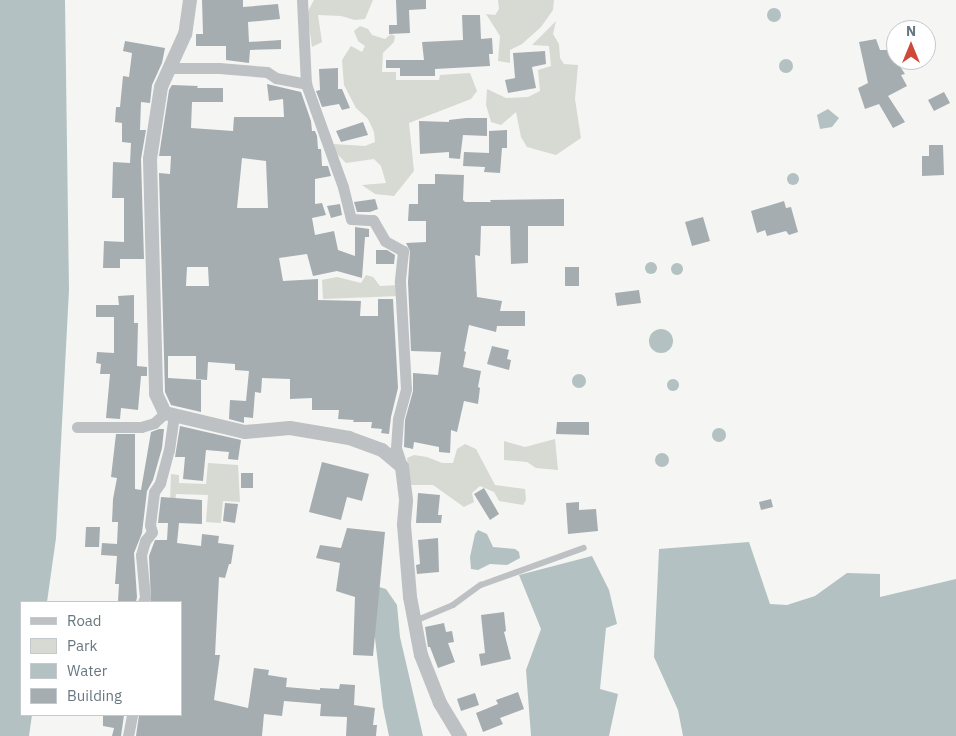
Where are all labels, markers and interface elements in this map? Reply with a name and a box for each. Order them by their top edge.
north arrow [886,20,936,70]
text: N [906,22,916,40]
legend [20,601,182,716]
text: Road [67,611,102,630]
text: Park [67,636,97,655]
text: Water [67,661,107,680]
text: Building [67,686,122,705]

